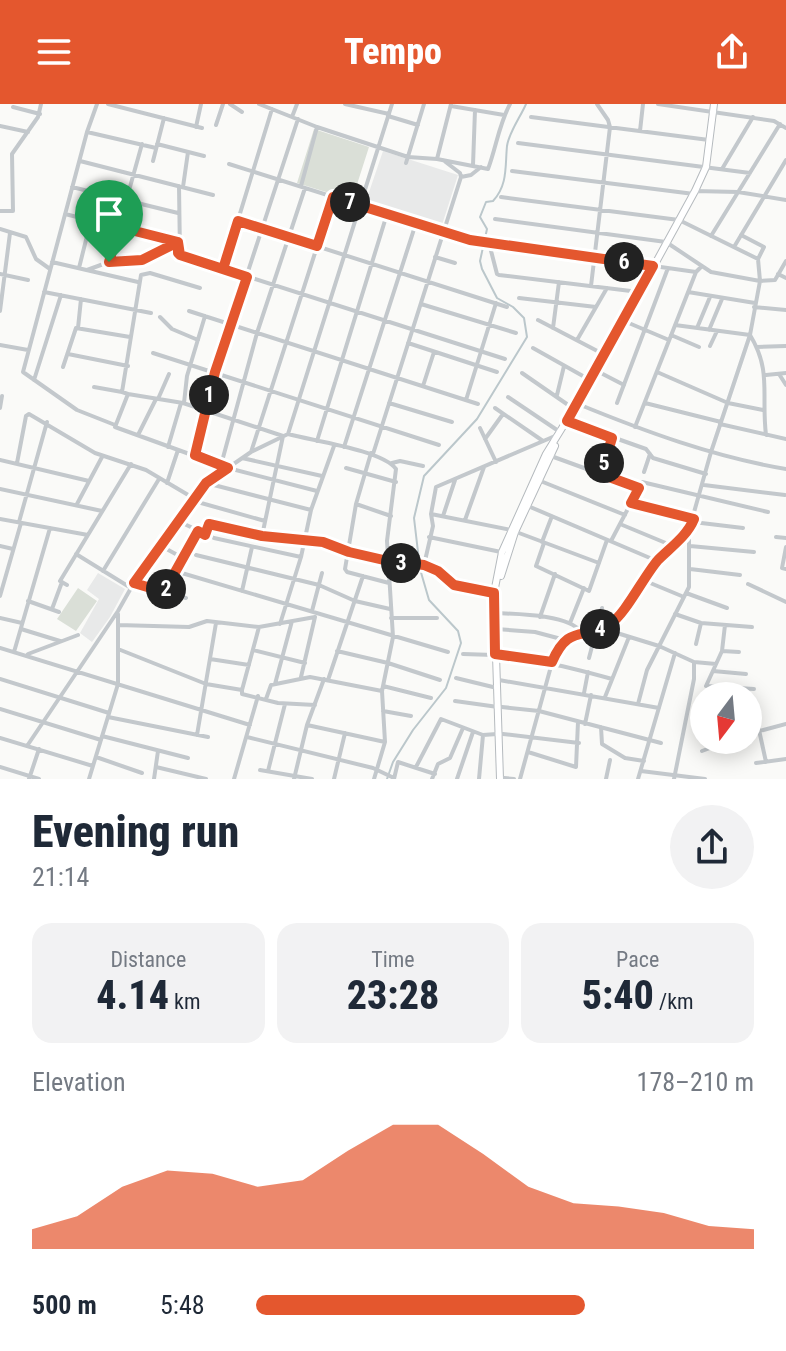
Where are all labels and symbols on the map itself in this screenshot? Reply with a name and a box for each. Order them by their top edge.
pin [75,180,143,262]
pin: 7 [330,182,370,222]
pin: 6 [604,242,644,282]
pin: 1 [189,375,229,415]
pin: 5 [584,443,624,483]
pin: 3 [381,543,421,583]
pin: 2 [146,569,186,609]
pin: 4 [580,609,620,649]
north arrow [690,682,762,754]

